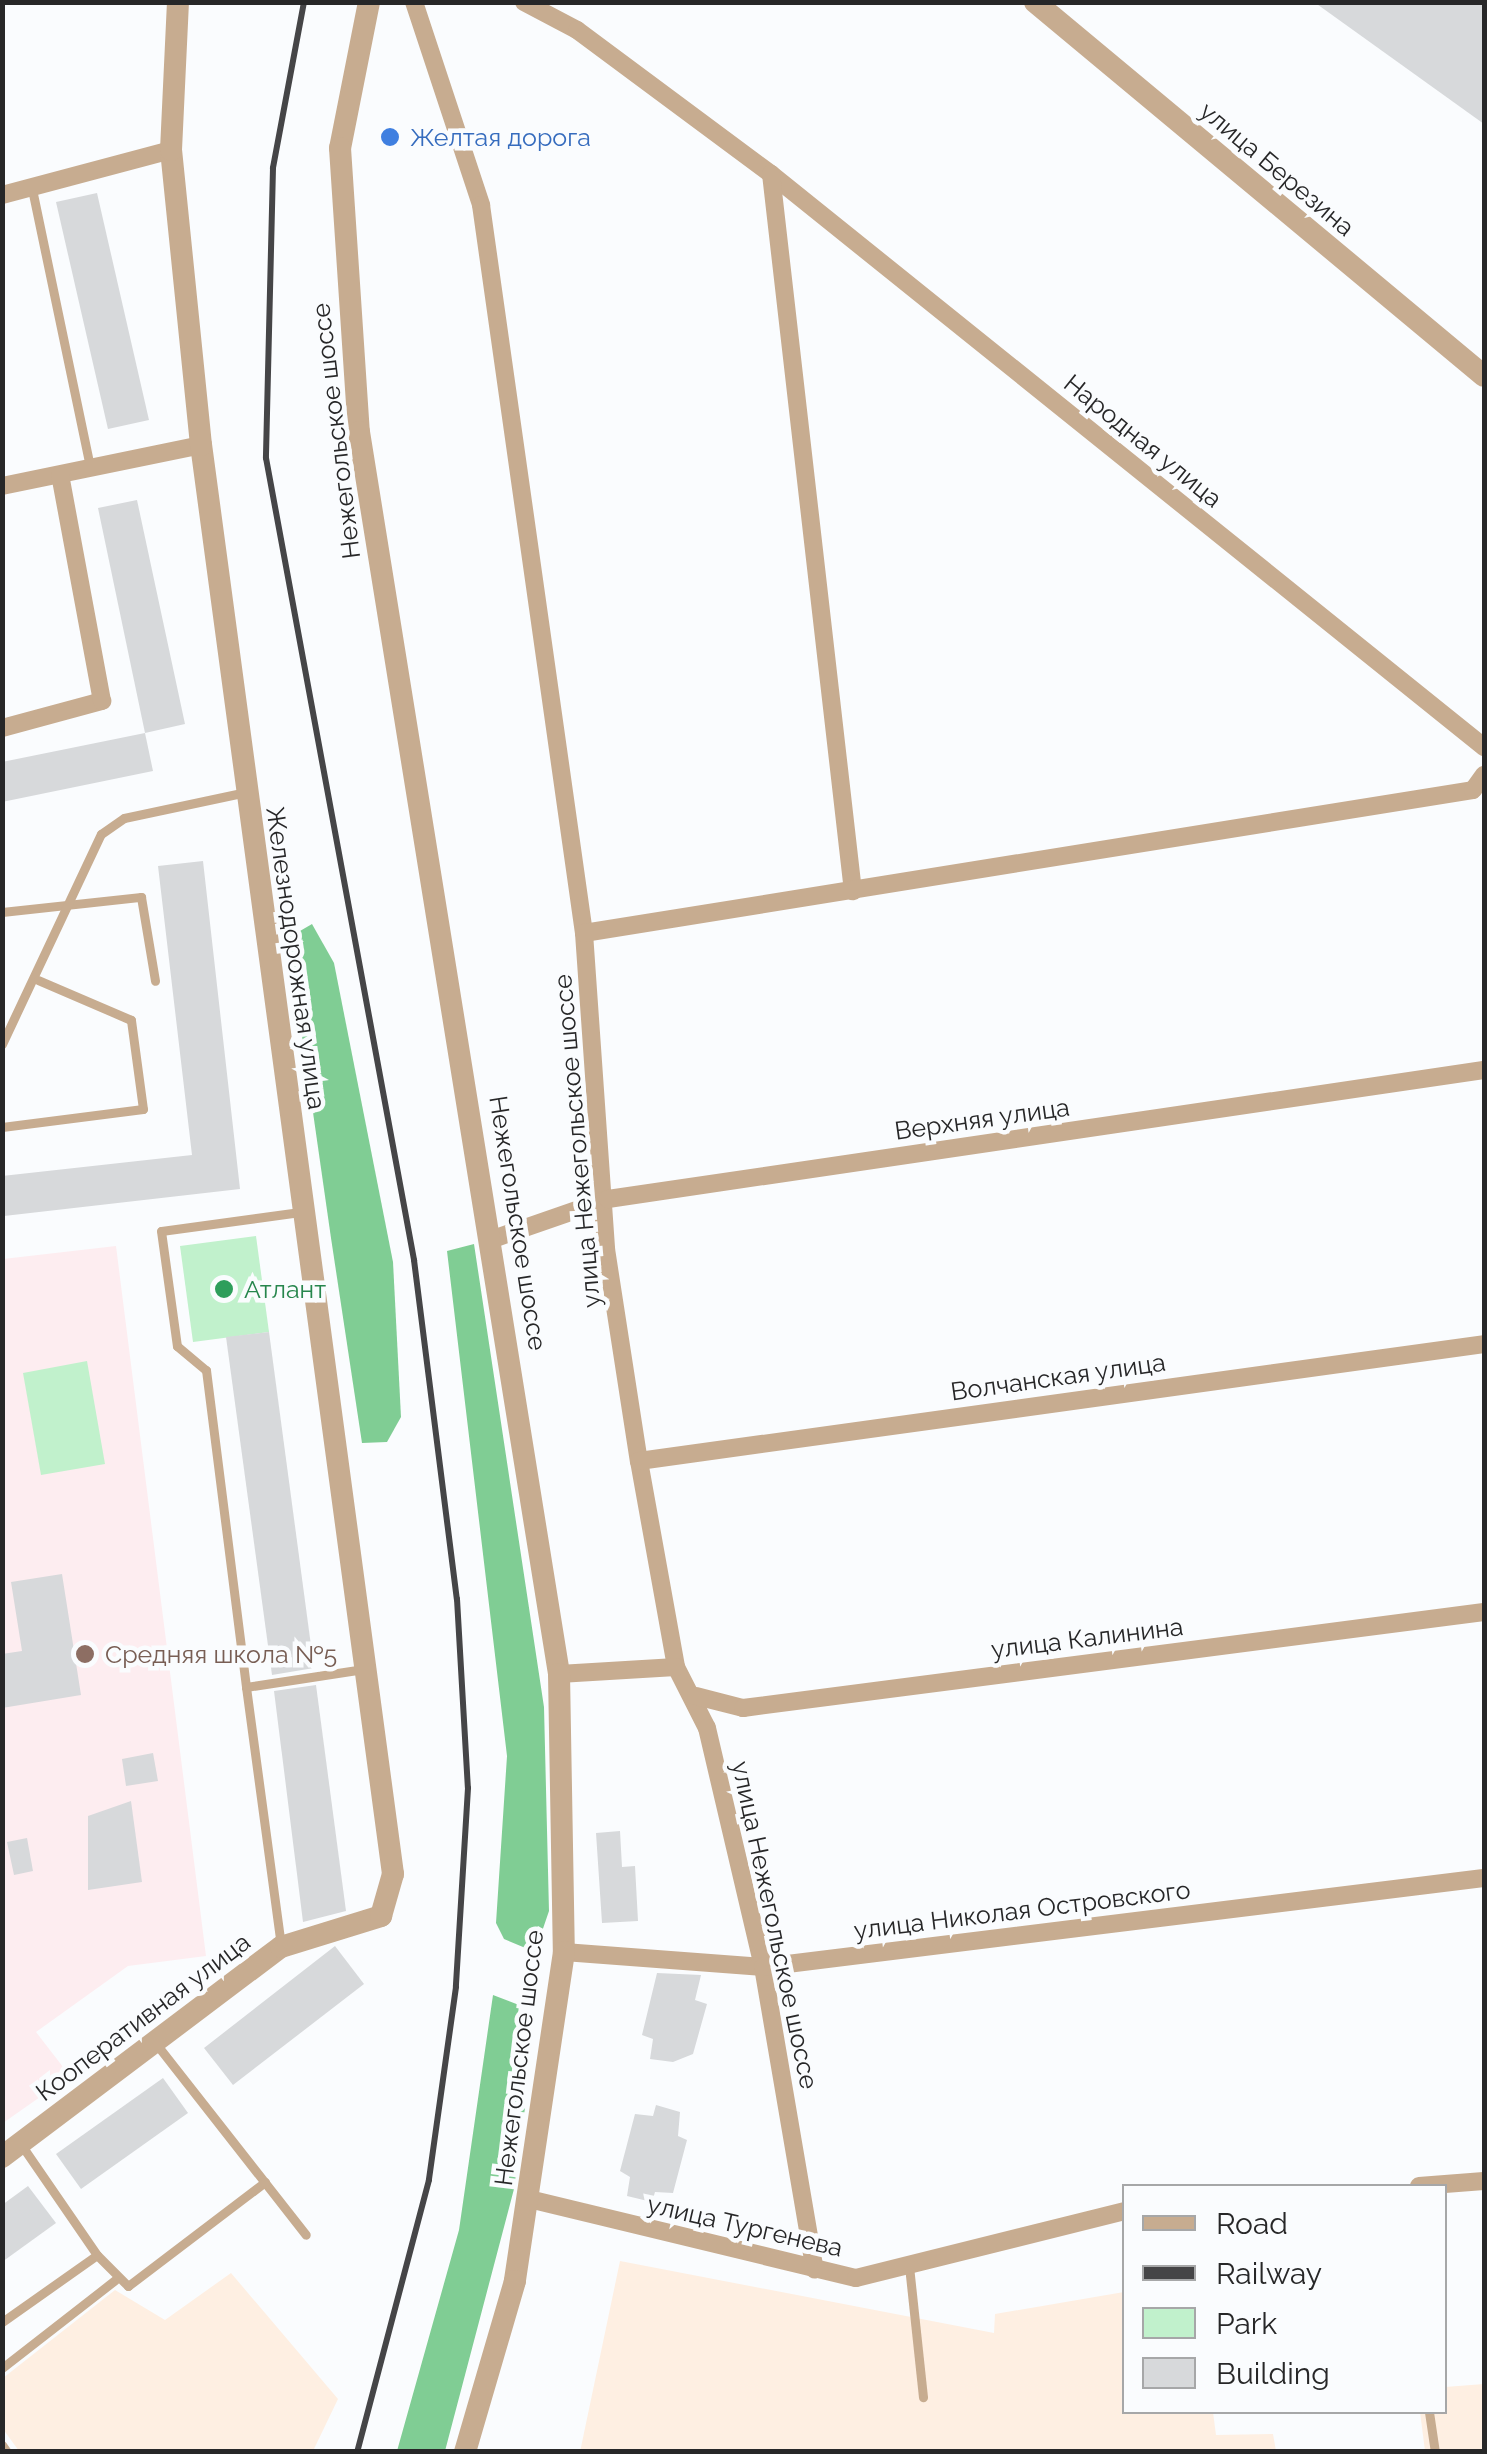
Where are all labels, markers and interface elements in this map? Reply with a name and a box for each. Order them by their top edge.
street label: улица Березина [1194,96,1360,242]
place label: Желтая дорога [410,122,591,152]
marker: Желтая дорога [379,126,401,148]
street label: Нежегольское шоссе [305,301,367,561]
street label: Народная улица [1058,368,1228,514]
street label: Железнодорожная улица [260,804,332,1112]
street label: улица Нежегольское шоссе [547,973,607,1309]
street label: Верхняя улица [892,1092,1072,1146]
street label: Нежегольское шоссе [483,1094,553,1352]
place label: Атлант [244,1274,326,1304]
marker: Атлант [213,1278,235,1300]
street label: Волчанская улица [948,1347,1168,1407]
street label: улица Калинина [989,1611,1185,1665]
place label: Средняя школа №5 [105,1639,337,1669]
marker: Средняя школа №5 [74,1643,96,1665]
street label: улица Нежегольское шоссе [726,1758,824,2092]
street label: улица Николая Островского [852,1874,1192,1946]
street label: Кооперативная улица [30,1927,256,2107]
street label: Нежегольское шоссе [488,1928,550,2188]
legend [1122,2184,1447,2414]
street label: улица Тургенева [644,2189,846,2263]
text: Road [1216,2206,1288,2241]
text: Railway [1216,2256,1322,2291]
text: Park [1216,2306,1277,2341]
text: Building [1216,2356,1330,2391]

